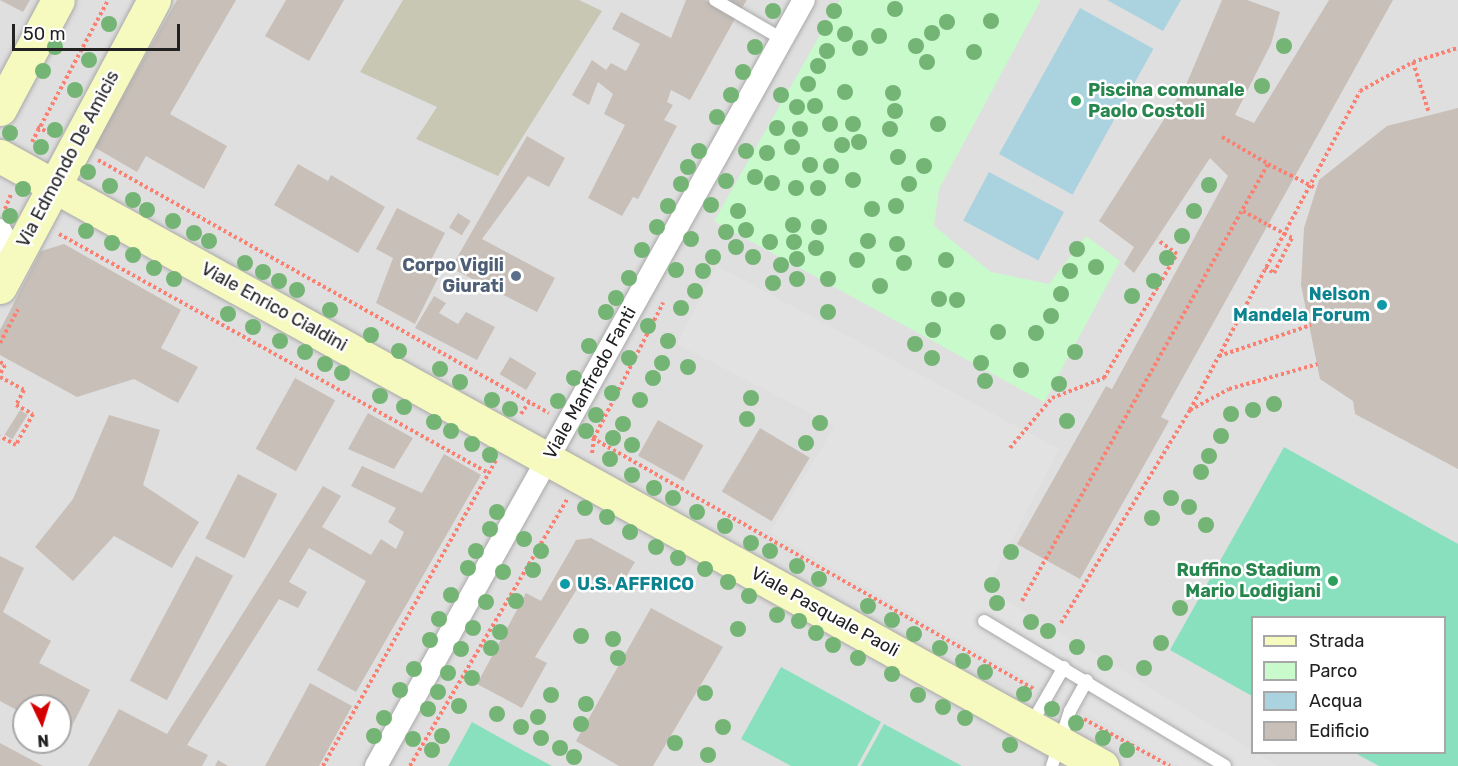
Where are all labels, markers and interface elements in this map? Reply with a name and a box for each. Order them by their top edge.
scale bar [15,12,183,50]
text: 50 m [23,23,66,45]
street label: Via Edmondo De Amicis [12,67,124,251]
place label: Piscina comunale Paolo Costoli [1088,80,1245,122]
marker: Piscina comunale Paolo Costoli [1069,94,1083,108]
place label: Corpo Vigili Giurati [402,255,504,298]
street label: Viale Enrico Cialdini [197,258,351,356]
marker: Corpo Vigili Giurati [509,269,523,283]
place label: Nelson Mandela Forum [1233,284,1370,326]
marker: Nelson Mandela Forum [1375,298,1389,312]
street label: Viale Manfredo Fanti [539,303,641,463]
place label: Ruffino Stadium Mario Lodigiani [1176,560,1321,602]
street label: Viale Pasquale Paoli [747,562,903,662]
place label: U.S. AFFRICO [577,573,695,595]
marker: Ruffino Stadium Mario Lodigiani [1326,574,1340,588]
marker: U.S. AFFRICO [558,577,572,591]
legend [1251,616,1446,754]
text: Strada [1309,630,1365,652]
text: Parco [1309,660,1357,682]
text: Acqua [1309,690,1362,712]
north arrow [12,694,72,754]
text: Edificio [1309,720,1369,742]
text: N [37,731,50,750]

